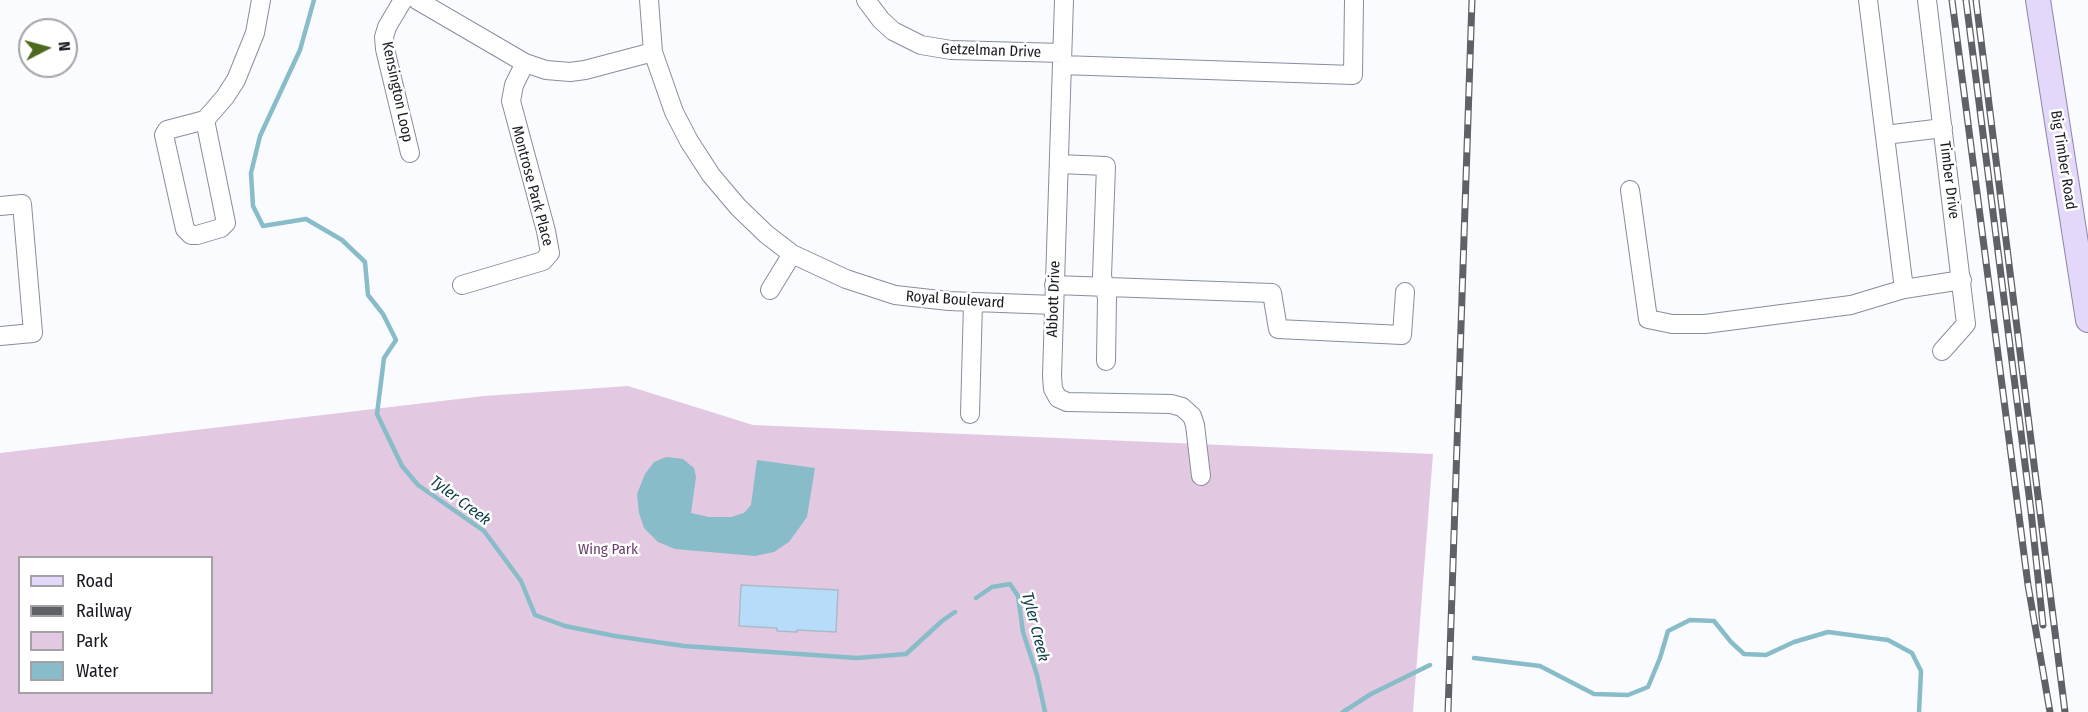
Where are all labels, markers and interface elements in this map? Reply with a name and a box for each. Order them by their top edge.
north arrow [18,18,78,78]
street label: Kensington Loop [378,40,416,144]
street label: Getzelman Drive [941,40,1041,62]
text: N [54,41,74,52]
street label: Big Timber Road [2046,109,2080,211]
street label: Montrose Park Place [507,124,557,248]
street label: Timber Drive [1935,140,1963,220]
street label: Abbott Drive [1044,260,1064,338]
street label: Royal Boulevard [905,288,1005,312]
water label: Tyler Creek [426,472,494,530]
park label: Wing Park [578,541,638,559]
legend [18,556,213,694]
text: Road [76,570,113,592]
water label: Tyler Creek [1017,590,1053,664]
text: Railway [76,600,132,622]
text: Park [76,630,108,652]
text: Water [76,660,119,682]

